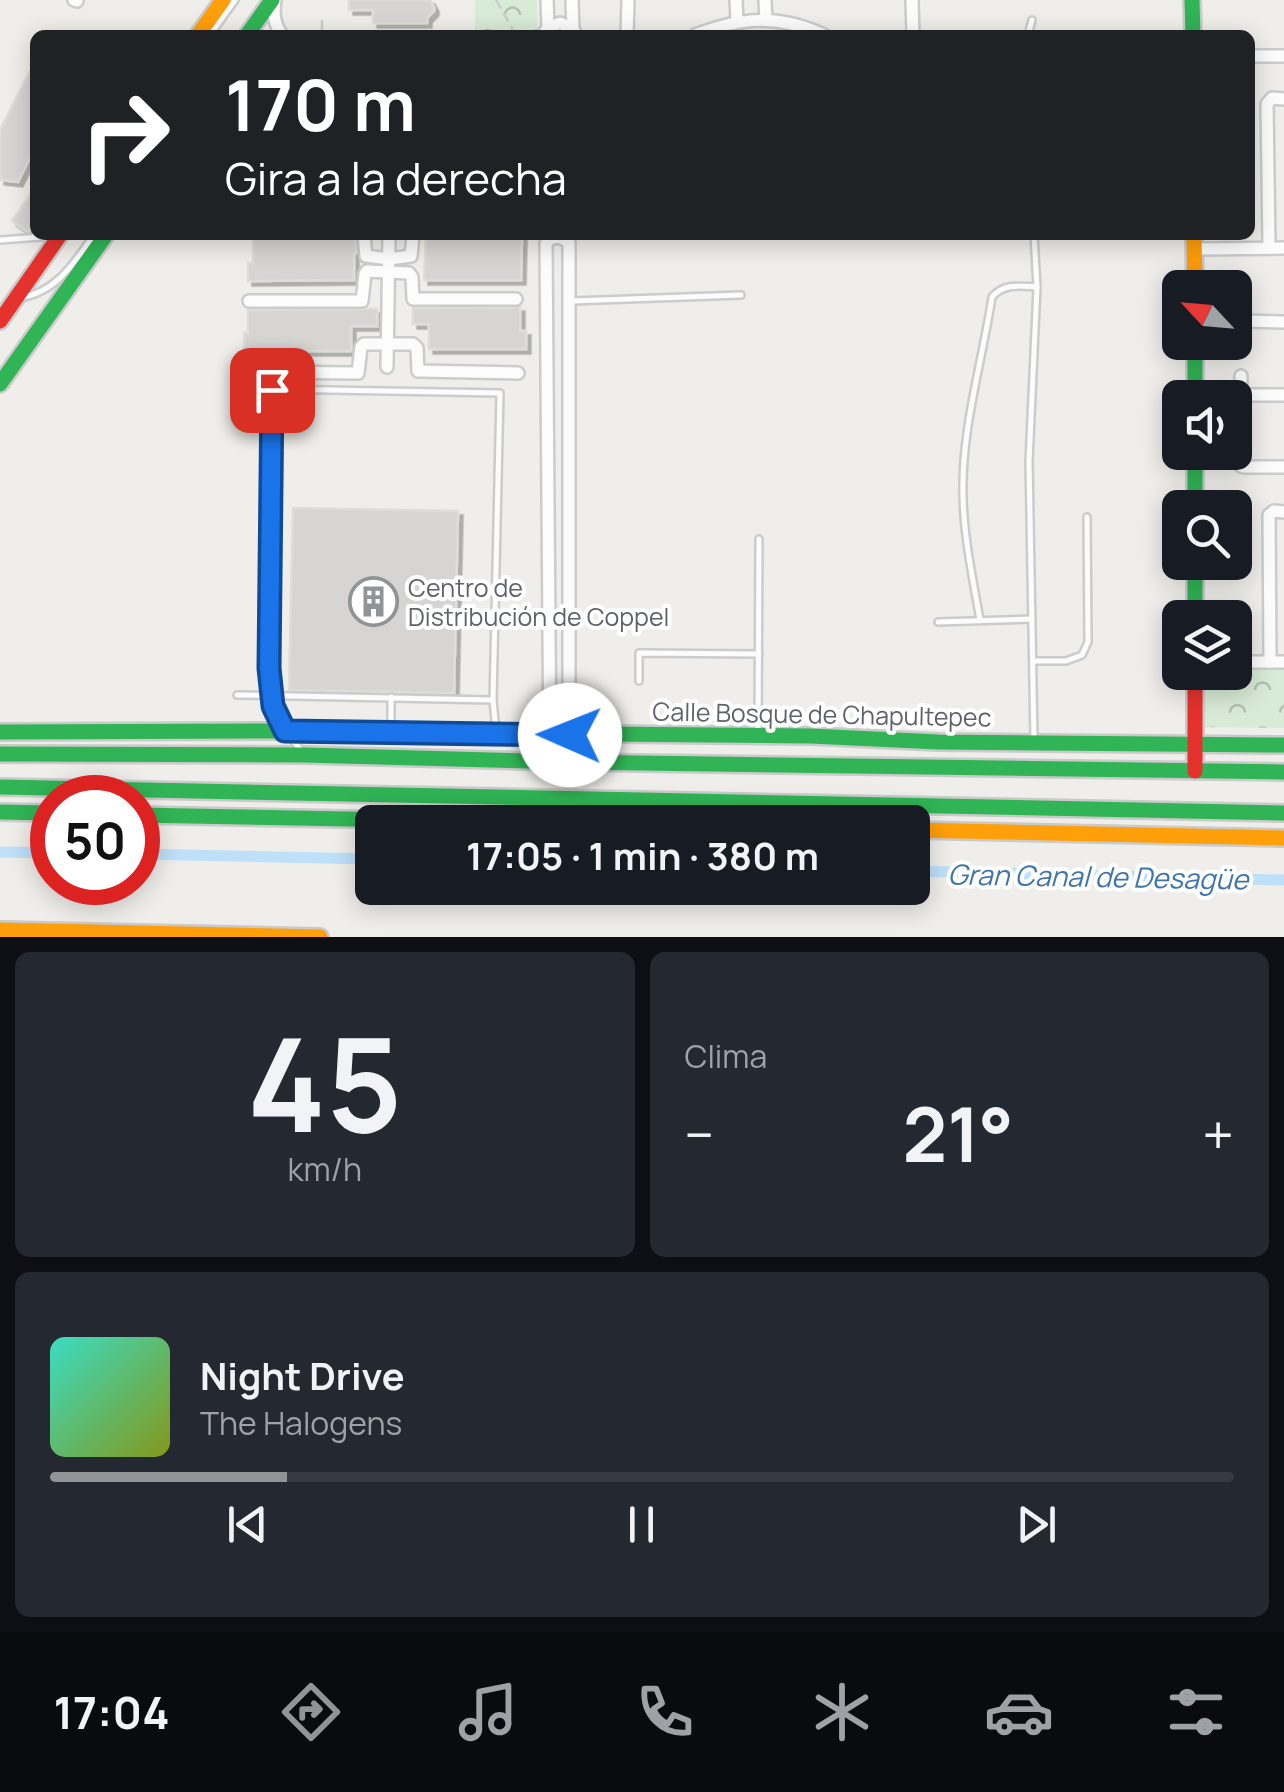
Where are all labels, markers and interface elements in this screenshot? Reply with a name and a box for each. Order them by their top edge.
text: 170 m [225,56,416,152]
icon: right [60,70,190,200]
text: Gira a la derecha [225,147,567,209]
north arrow [1162,270,1252,360]
map controls [1162,270,1252,690]
pin [230,348,315,433]
icon: arrive [245,363,300,418]
button: sound [1162,380,1252,470]
button: search [1162,490,1252,580]
place label: Centro de Distribución de Coppel [408,570,669,634]
building icon: Centro de Distribución de Coppel [347,575,399,627]
button: layers [1162,600,1252,690]
position arrow [518,683,622,787]
street label: Calle Bosque de Chapultepec [652,694,992,734]
speed limit sign: 50 [30,775,160,905]
text: 17:05 · 1 min · 380 m [466,829,819,881]
water label: Gran Canal de Desagüe [947,854,1250,898]
text: 45 [247,993,402,1171]
text: Clima [685,1034,767,1078]
text: 21° [903,1082,1014,1185]
text: − [685,1096,714,1172]
text: + [1202,1096,1234,1172]
text: km/h [288,1147,362,1191]
text: Night Drive [200,1349,405,1401]
text: The Halogens [200,1401,402,1445]
icon: previous [220,1497,275,1552]
icon: pause [614,1497,669,1552]
icon: next [1009,1497,1064,1552]
icon: directions [276,1677,346,1747]
icon: music [453,1677,523,1747]
icon: phone [630,1677,700,1747]
icon: climate [807,1677,877,1747]
icon: car [984,1677,1054,1747]
icon: filters [1161,1677,1231,1747]
text: 17:04 [53,1681,170,1743]

